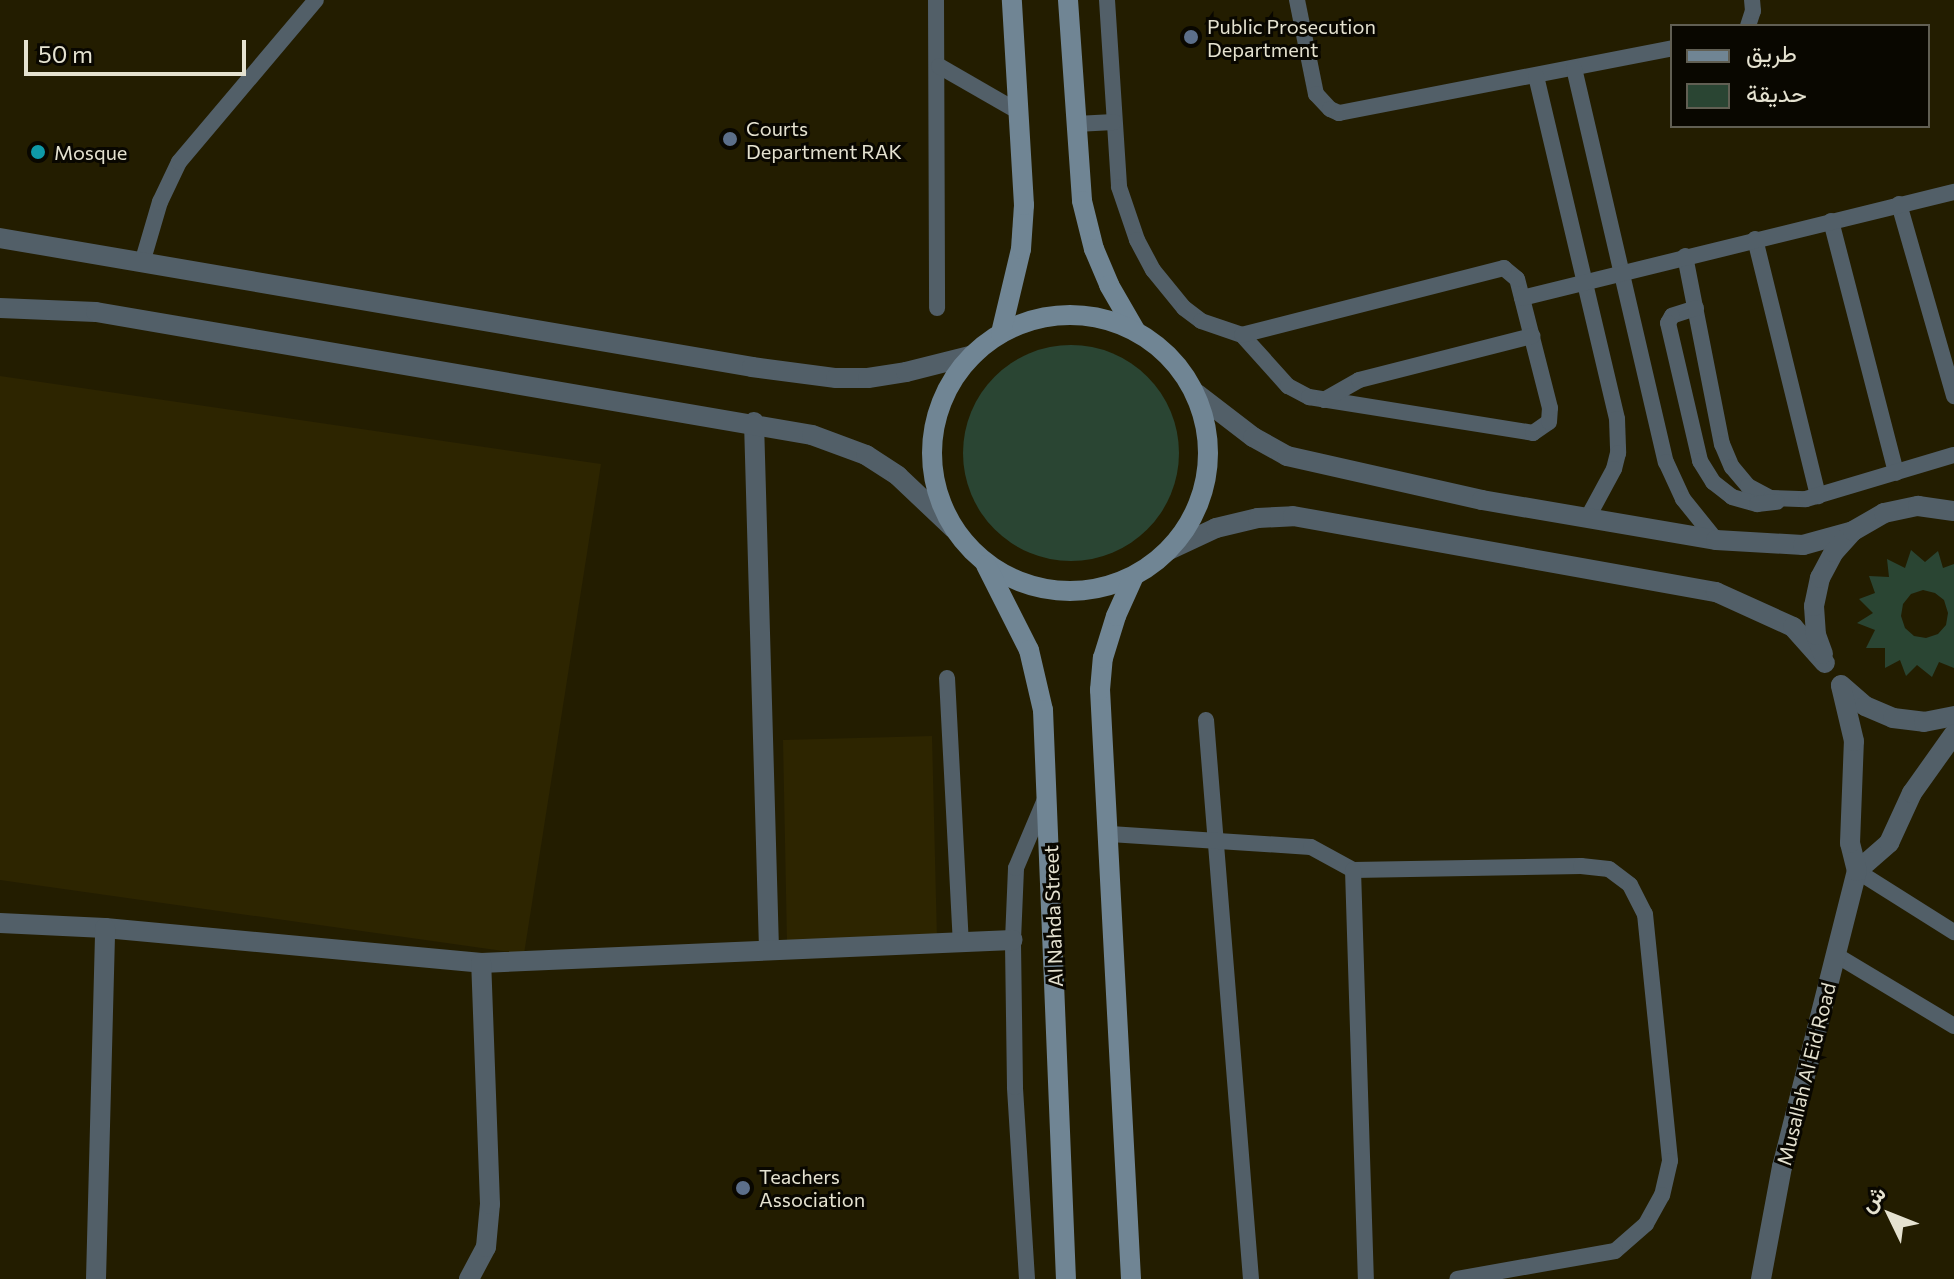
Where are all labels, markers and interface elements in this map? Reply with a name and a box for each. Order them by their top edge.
place label: Public Prosecution Department [1207,14,1376,61]
scale bar [28,24,250,74]
legend [1670,24,1930,128]
marker: Public Prosecution Department [1182,28,1200,46]
text: طريق [1746,38,1797,67]
text: 50 m [38,39,93,68]
text: حديقة [1746,78,1807,107]
place label: Courts Department RAK [746,116,902,163]
marker: Courts Department RAK [721,130,739,148]
place label: Mosque [54,140,127,164]
marker: Mosque [29,143,47,161]
street label: Al Nahda Street [1039,845,1067,987]
street label: Musallah Al Eid Road [1772,980,1840,1168]
place label: Teachers Association [759,1164,865,1211]
north arrow [1850,1175,1930,1255]
marker: Teachers Association [734,1179,752,1197]
text: ش [1853,1179,1891,1217]

